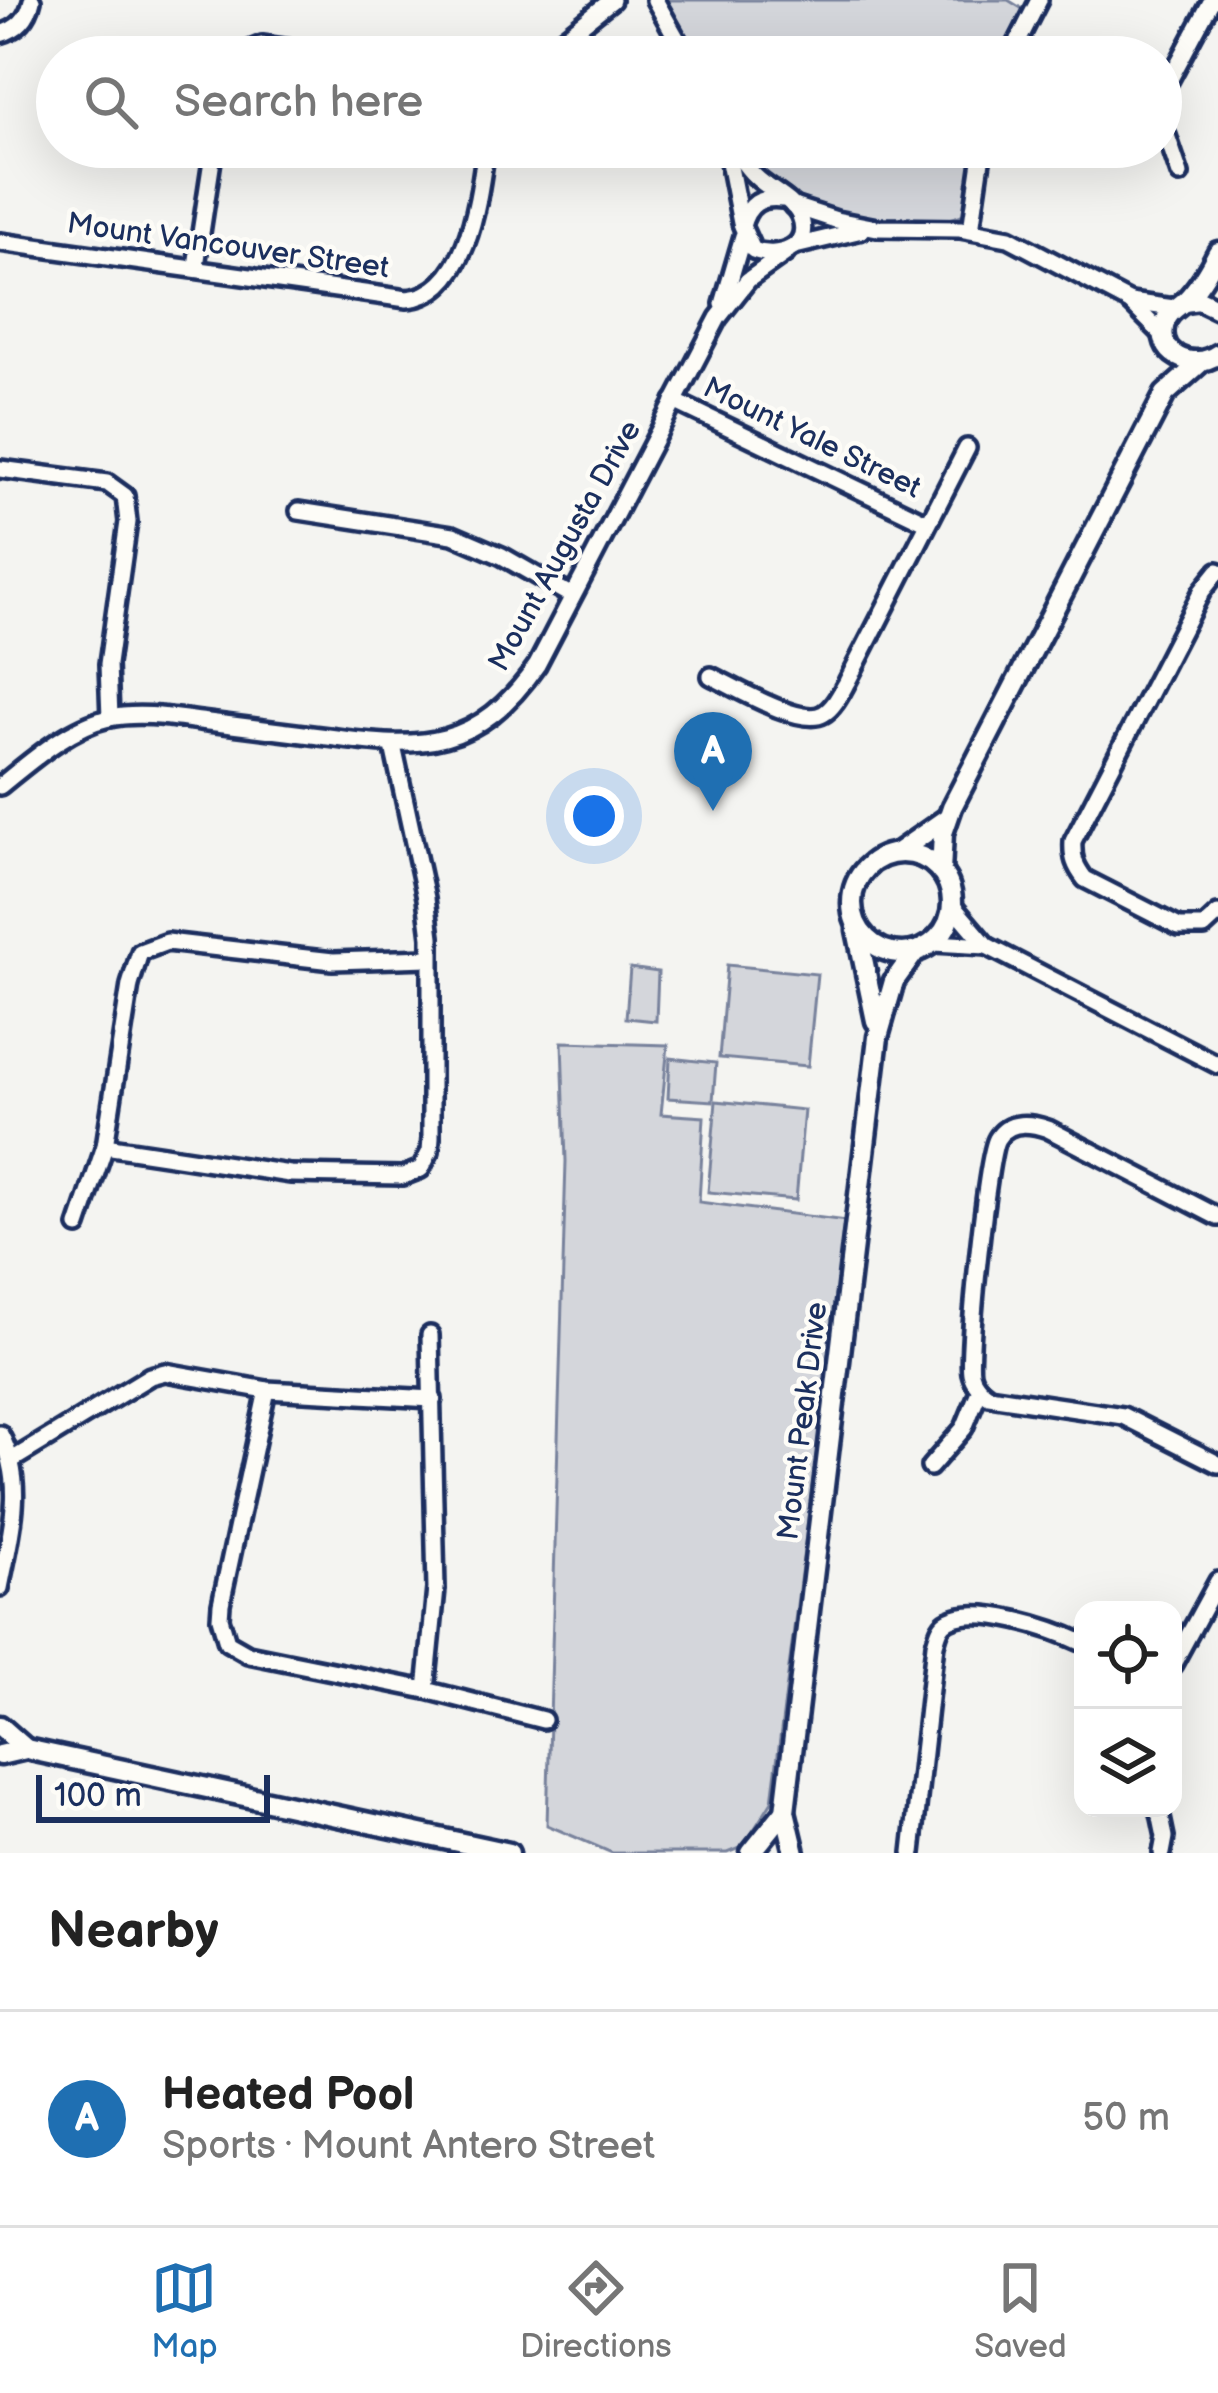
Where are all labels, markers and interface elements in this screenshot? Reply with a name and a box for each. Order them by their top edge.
search box [36,36,1182,168]
icon: search [78,69,144,135]
text: Search here [174,75,423,130]
street label: Mount Vancouver Street [65,206,391,286]
street label: Mount Yale Street [697,370,927,506]
street label: Mount Augusta Drive [481,414,649,678]
pin: A [674,712,752,811]
your location [564,786,624,846]
street label: Mount Peak Drive [771,1300,835,1542]
map controls [1074,1601,1182,1817]
button: locate [1074,1601,1182,1709]
button: layers [1074,1709,1182,1817]
scale bar [36,1769,270,1822]
text: 100 m [54,1776,142,1816]
text: Nearby [48,1901,219,1962]
text: Heated Pool [162,2068,414,2123]
text: A [75,2095,99,2142]
text: 50 m [1082,2095,1170,2142]
text: Sports · Mount Antero Street [162,2123,655,2170]
tab: Map [151,2255,218,2367]
tab: Directions [520,2255,672,2367]
tab: Saved [974,2255,1067,2367]

